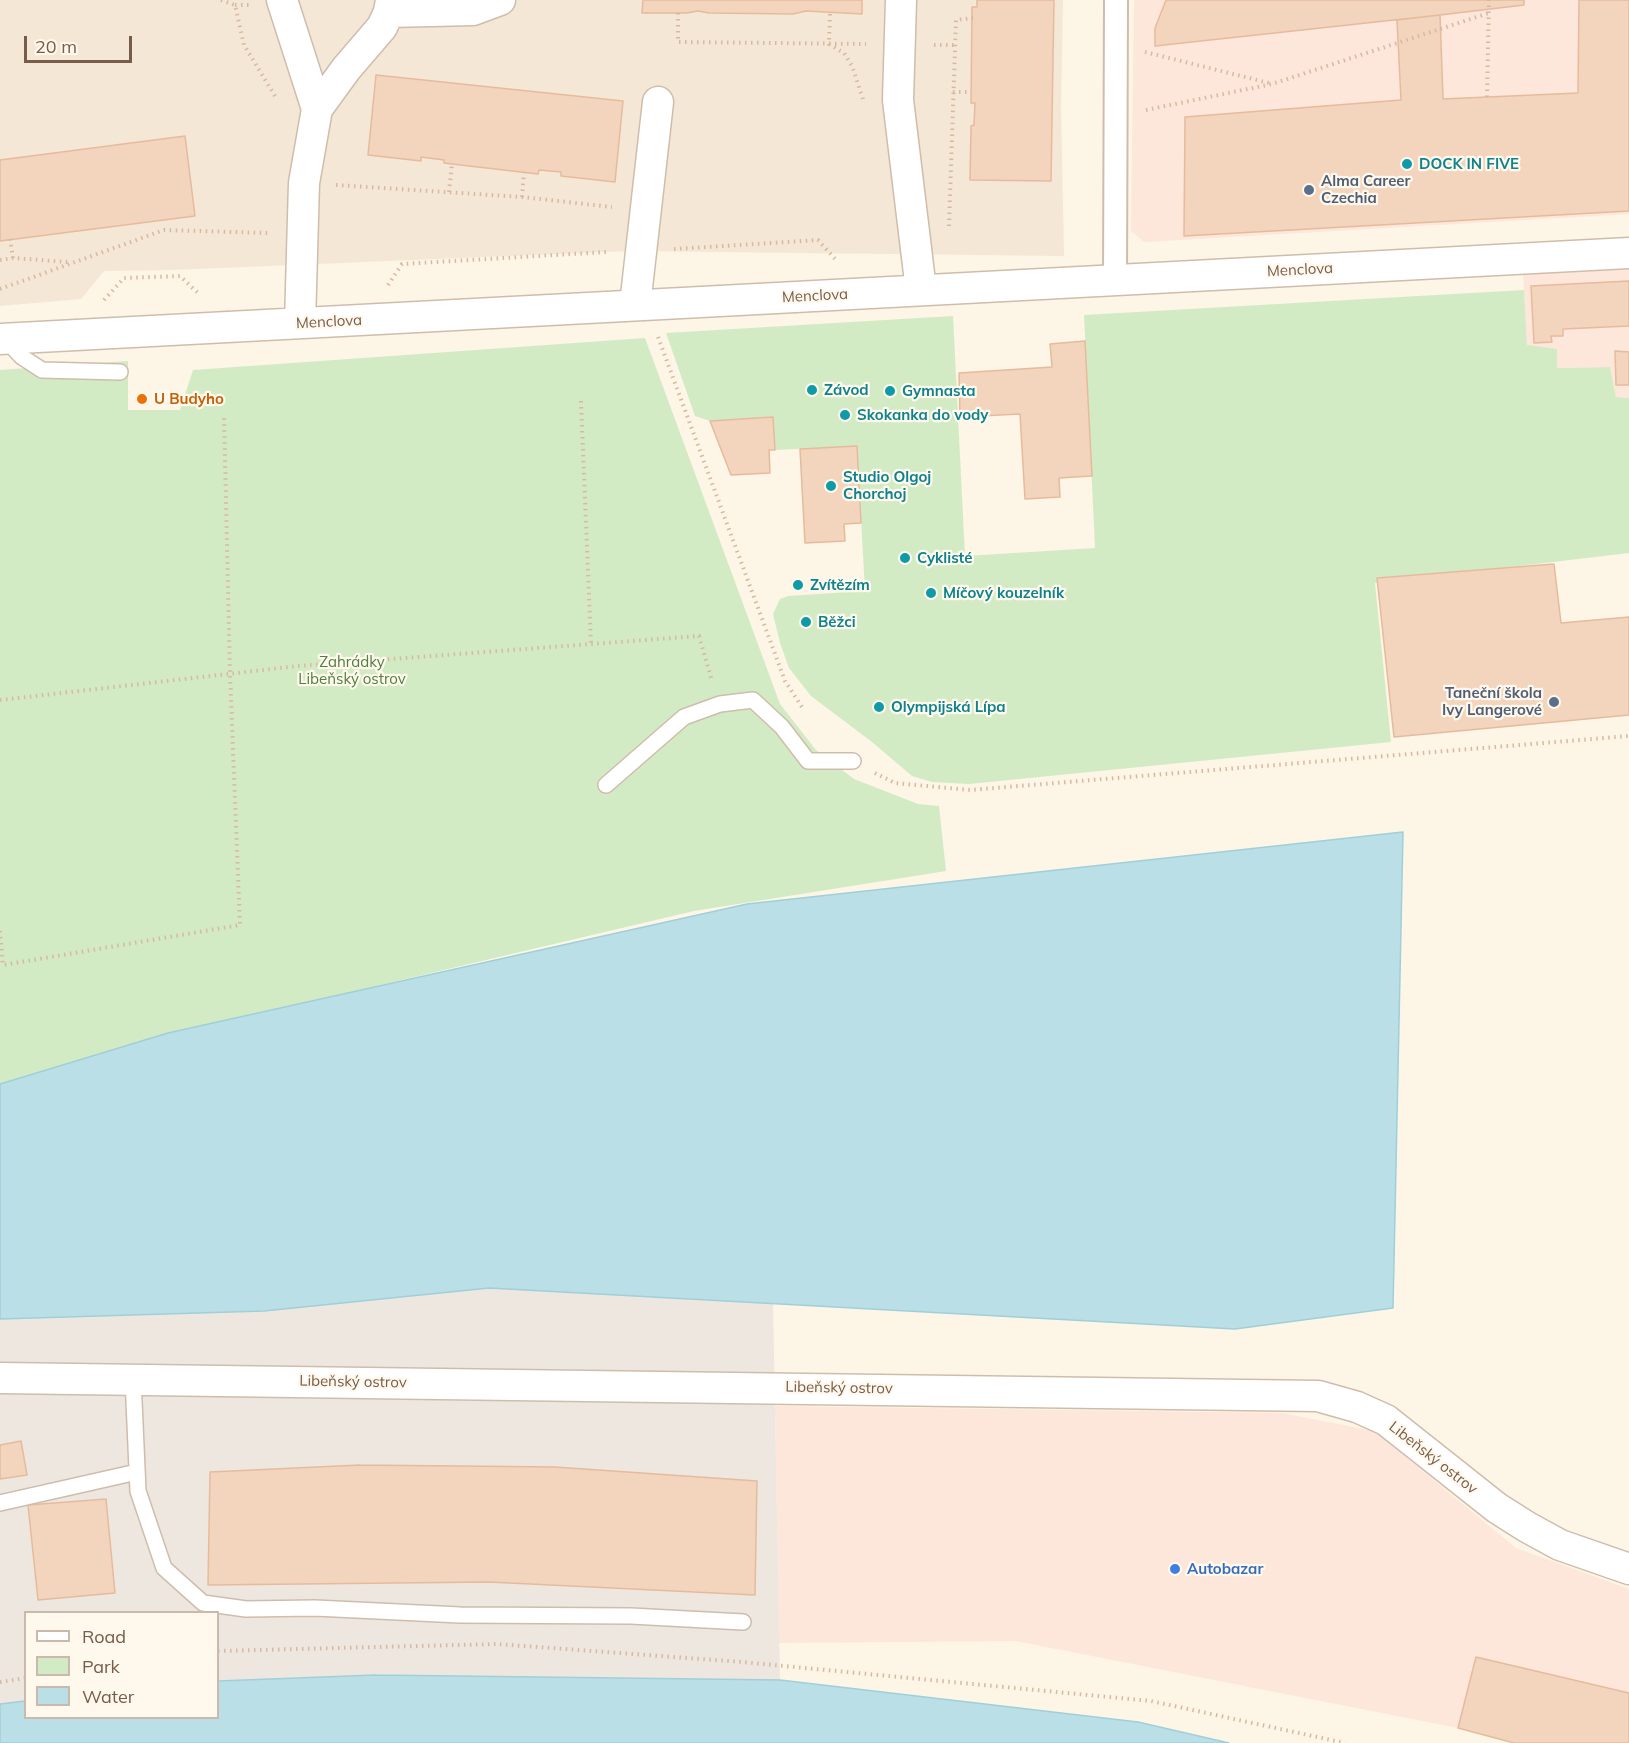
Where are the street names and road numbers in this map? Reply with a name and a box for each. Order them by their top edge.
street label: Menclova [1267,259,1333,281]
street label: Menclova [782,285,848,307]
street label: Menclova [296,311,362,333]
street label: Libeňský ostrov [299,1372,407,1392]
street label: Libeňský ostrov [785,1378,893,1398]
street label: Libeňský ostrov [1385,1418,1481,1498]

